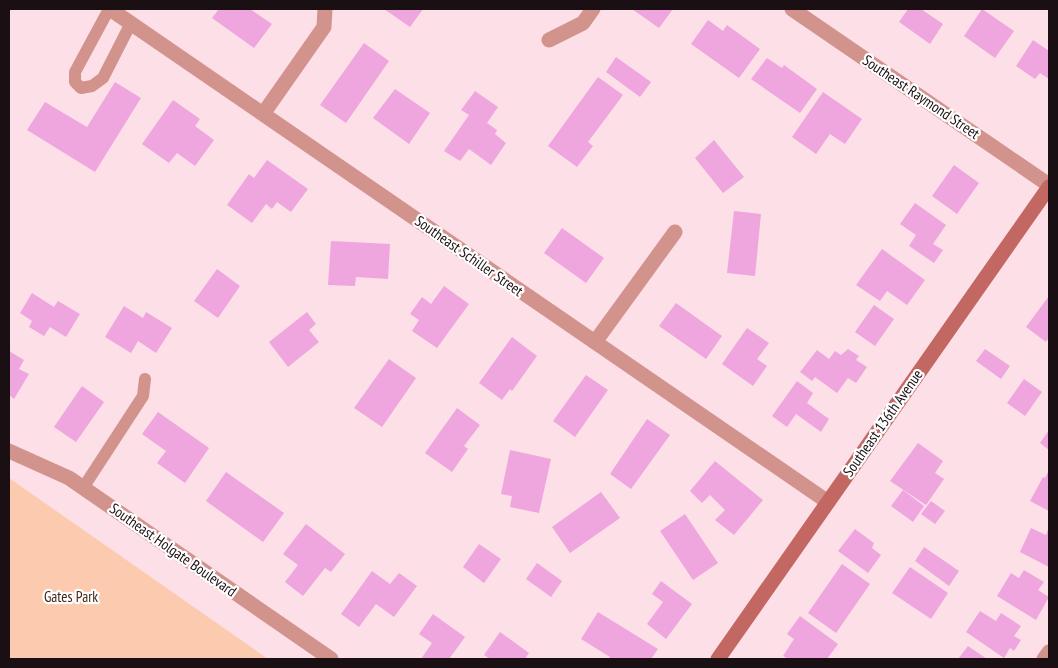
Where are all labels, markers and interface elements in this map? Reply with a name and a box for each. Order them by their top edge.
street label: Southeast Raymond Street [859,50,983,143]
street label: Southeast Schiller Street [411,211,527,300]
street label: Southeast 136th Avenue [839,365,927,480]
street label: Southeast Holgate Boulevard [106,499,240,601]
park label: Gates Park [44,587,98,606]

